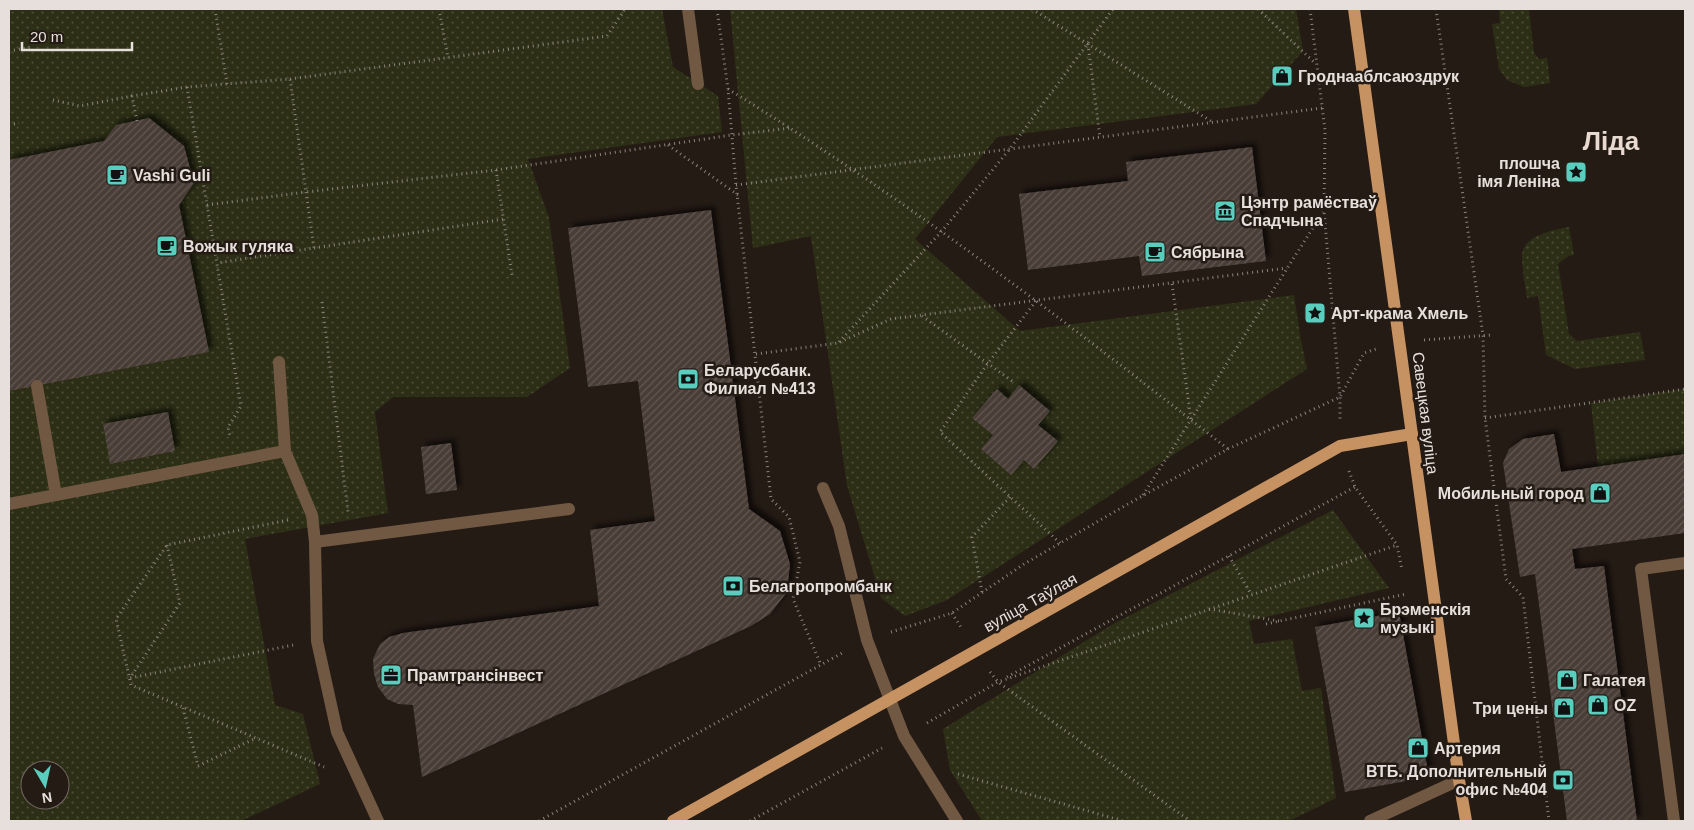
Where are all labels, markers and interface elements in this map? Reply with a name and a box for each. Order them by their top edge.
scale bar [22,20,132,52]
text: 20 m [30,28,63,45]
shop icon: Гроднааблсаюздрук [1270,64,1294,88]
place label: Гроднааблсаюздрук [1298,68,1460,85]
district label: Ліда [1583,126,1640,156]
place label: плошча імя Леніна [1477,155,1560,190]
place icon: плошча імя Леніна [1564,160,1588,184]
cafe icon: Vashi Guli [105,163,129,187]
place label: Vashi Guli [133,167,210,184]
place label: Цэнтр рамёстваў Спадчына [1241,194,1377,229]
museum icon: Цэнтр рамёстваў Спадчына [1213,199,1237,223]
cafe icon: Вожык гуляка [155,234,179,258]
place label: Вожык гуляка [183,238,293,255]
cafe icon: Сябрына [1143,240,1167,264]
place label: Сябрына [1171,244,1244,261]
place icon: Арт-крама Хмель [1303,301,1327,325]
place label: Арт-крама Хмель [1331,305,1469,322]
street label: Савецкая вуліца [1410,351,1441,475]
place label: Беларусбанк. Филиал №413 [704,362,816,397]
bank icon: Беларусбанк. Филиал №413 [676,367,700,391]
shop icon: Мобильный город [1588,481,1612,505]
place label: Мобильный город [1438,485,1584,502]
street label: вуліца Таўлая [981,570,1080,635]
bank icon: Белагропромбанк [721,574,745,598]
place label: Белагропромбанк [749,578,893,595]
place label: Брэменскія музыкі [1380,601,1471,636]
place icon: Брэменскія музыкі [1352,606,1376,630]
office icon: Прамтрансінвест [379,663,403,687]
place label: Прамтрансінвест [407,667,543,684]
shop icon: Галатея [1555,668,1579,692]
place label: Галатея [1583,672,1646,689]
shop icon: OZ [1586,693,1610,717]
shop icon: Три цены [1552,696,1576,720]
place label: OZ [1614,697,1636,714]
place label: Три цены [1473,700,1548,717]
shop icon: Артерия [1406,736,1430,760]
place label: Артерия [1434,740,1501,757]
north arrow [20,760,70,810]
place label: ВТБ. Дополнительный офис №404 [1366,763,1547,798]
bank icon: ВТБ. Дополнительный офис №404 [1551,768,1575,792]
text: N [41,789,53,807]

